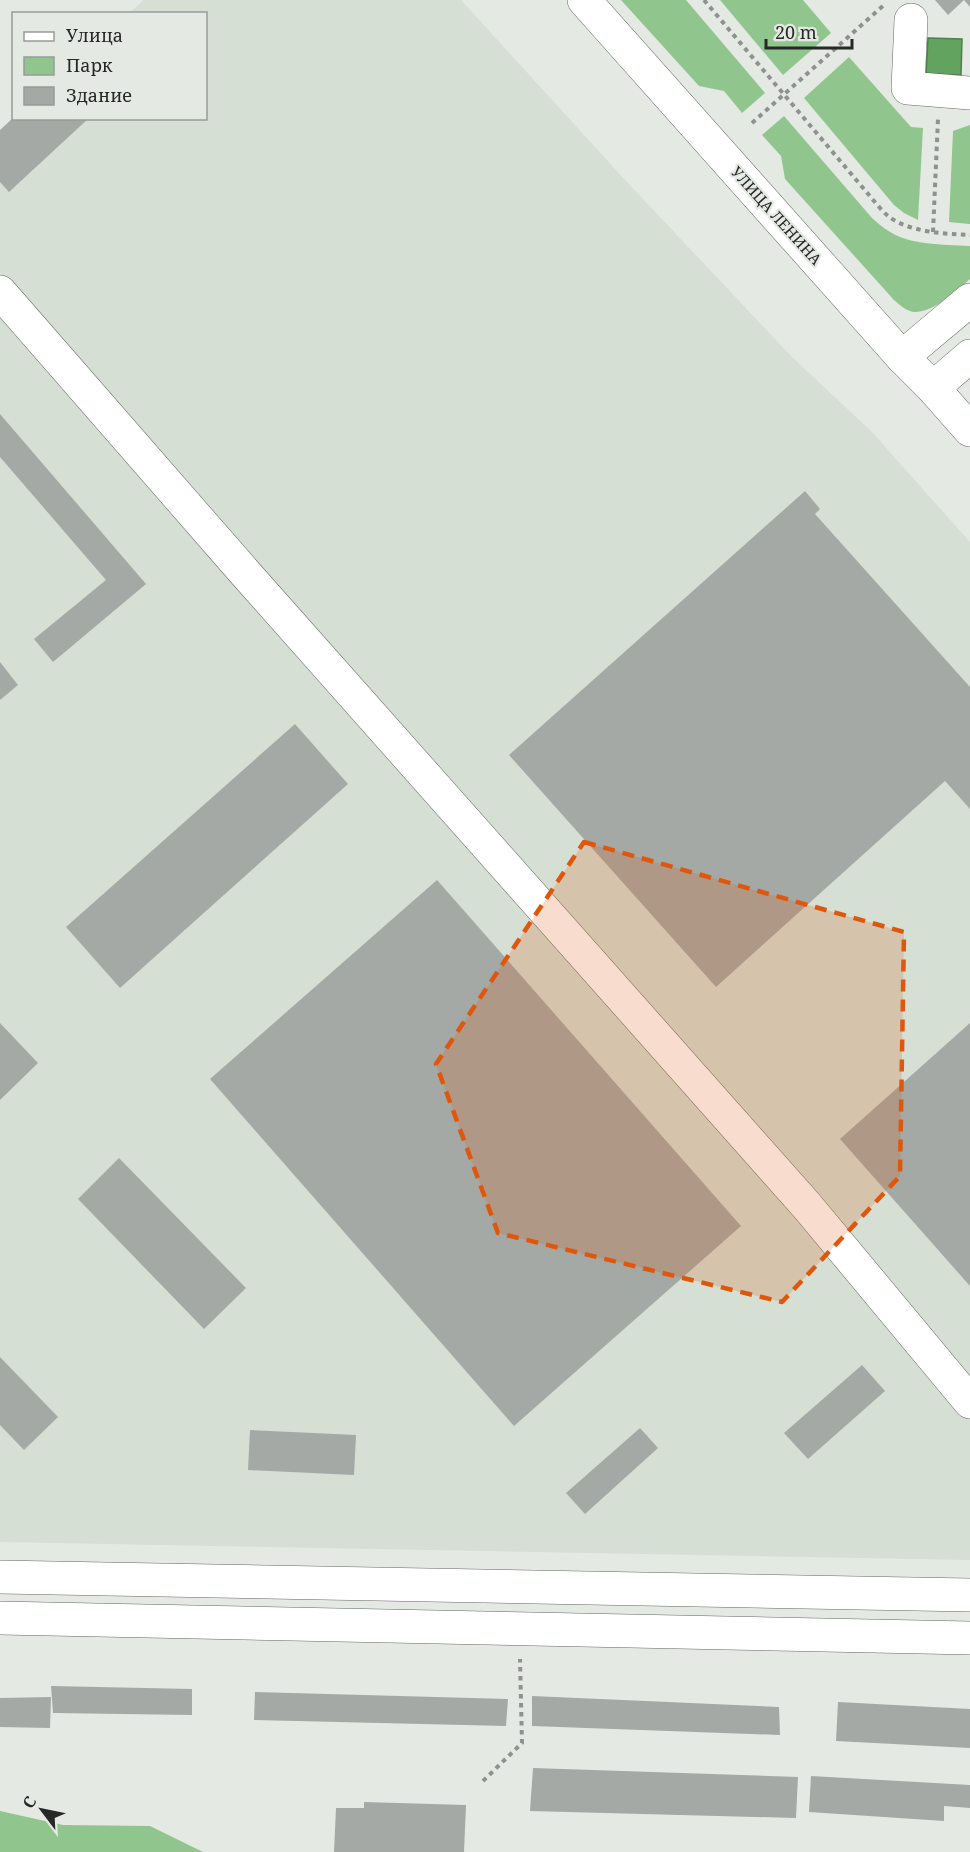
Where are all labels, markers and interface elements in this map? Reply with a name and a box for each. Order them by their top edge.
legend [12,12,207,120]
scale bar [766,12,852,50]
text: 20 m [775,20,817,44]
text: Улица [66,23,123,47]
text: Парк [66,53,113,77]
text: Здание [66,83,132,107]
street label: УЛИЦА ЛЕНИНА [727,162,827,269]
north arrow [12,1780,72,1840]
text: С [17,1792,41,1812]

